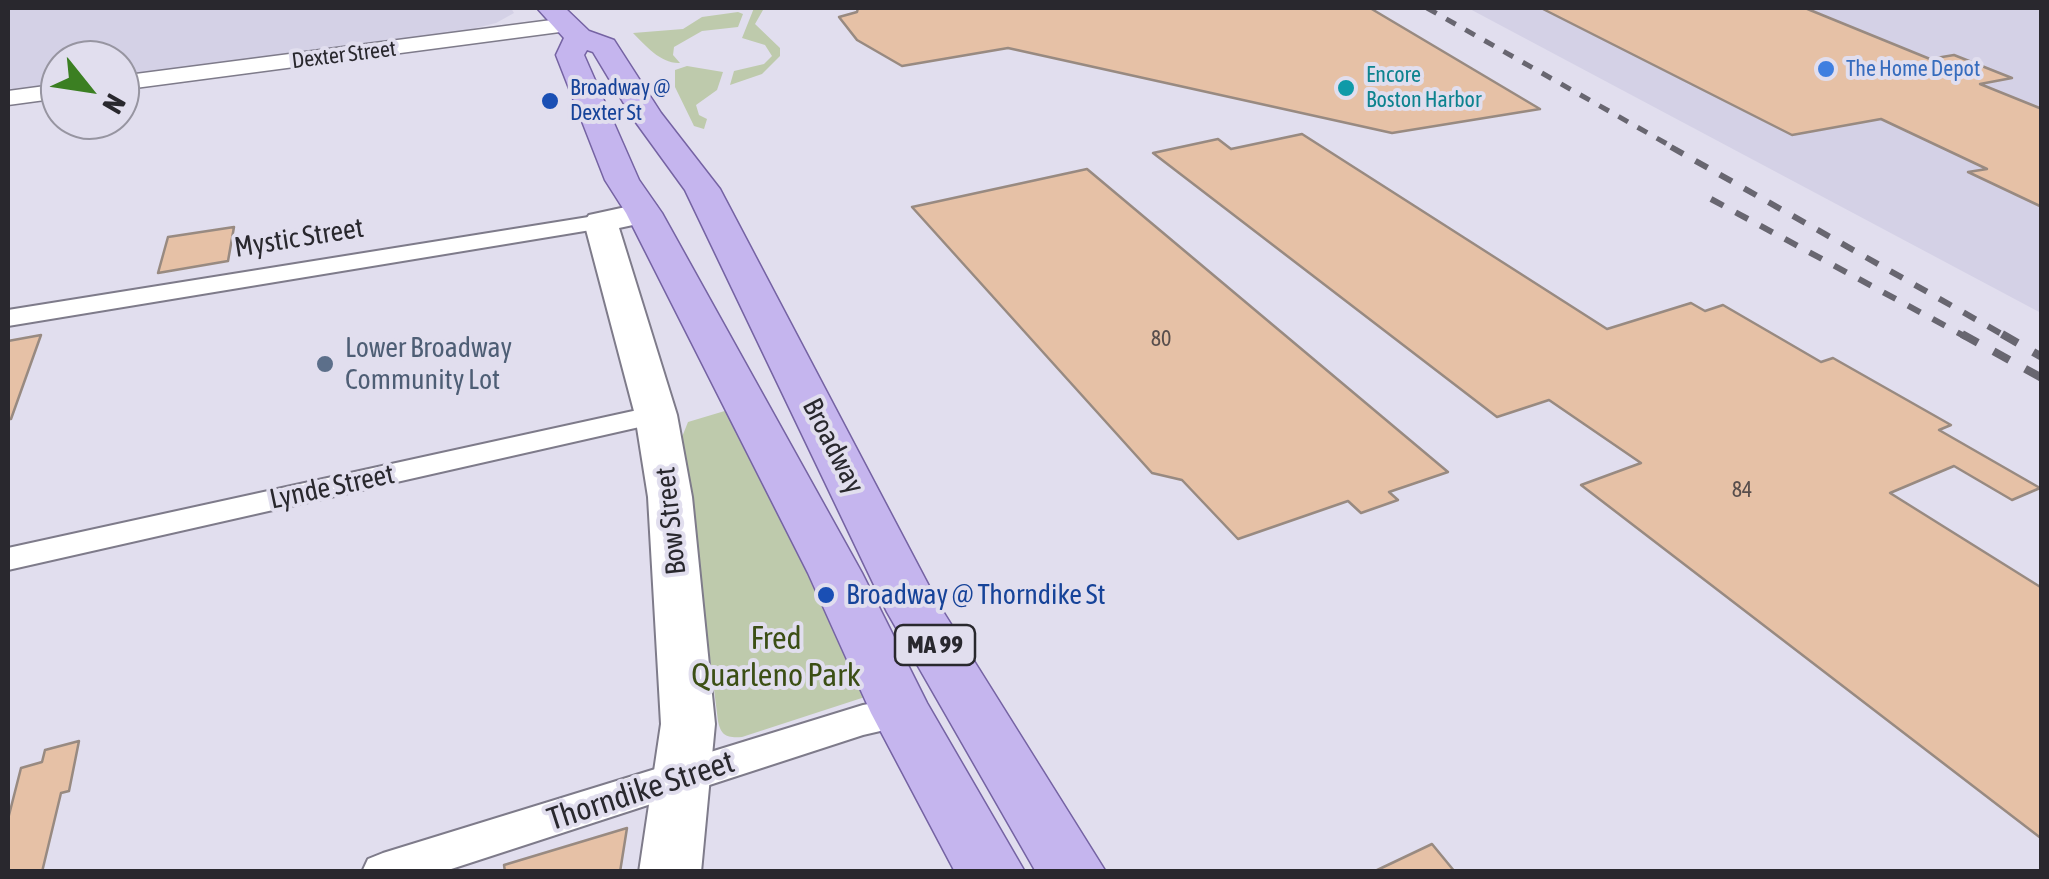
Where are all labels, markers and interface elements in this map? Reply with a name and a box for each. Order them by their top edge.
street label: Dexter Street [290,36,398,74]
north arrow [40,40,140,140]
place label: The Home Depot [1846,56,1980,82]
marker: The Home Depot [1815,58,1837,80]
place label: Encore Boston Harbor [1366,62,1481,114]
place label: Broadway @ Dexter St [570,75,670,126]
marker: Encore Boston Harbor [1335,77,1357,99]
text: N [96,89,132,119]
marker: Broadway @ Dexter St [539,90,561,112]
street label: Mystic Street [232,211,366,265]
house number: 80 [1151,326,1171,352]
place label: Lower Broadway Community Lot [345,331,512,397]
marker: Lower Broadway Community Lot [314,353,336,375]
street label: Broadway [795,393,871,499]
street label: Lynde Street [267,457,397,517]
street label: Bow Street [649,465,693,577]
house number: 84 [1732,477,1752,503]
place label: Broadway @ Thorndike St [846,578,1106,612]
marker: Broadway @ Thorndike St [815,584,837,606]
park label: Fred Quarleno Park [691,620,861,695]
road number: MA 99 [895,625,975,665]
street label: Thorndike Street [543,743,739,839]

